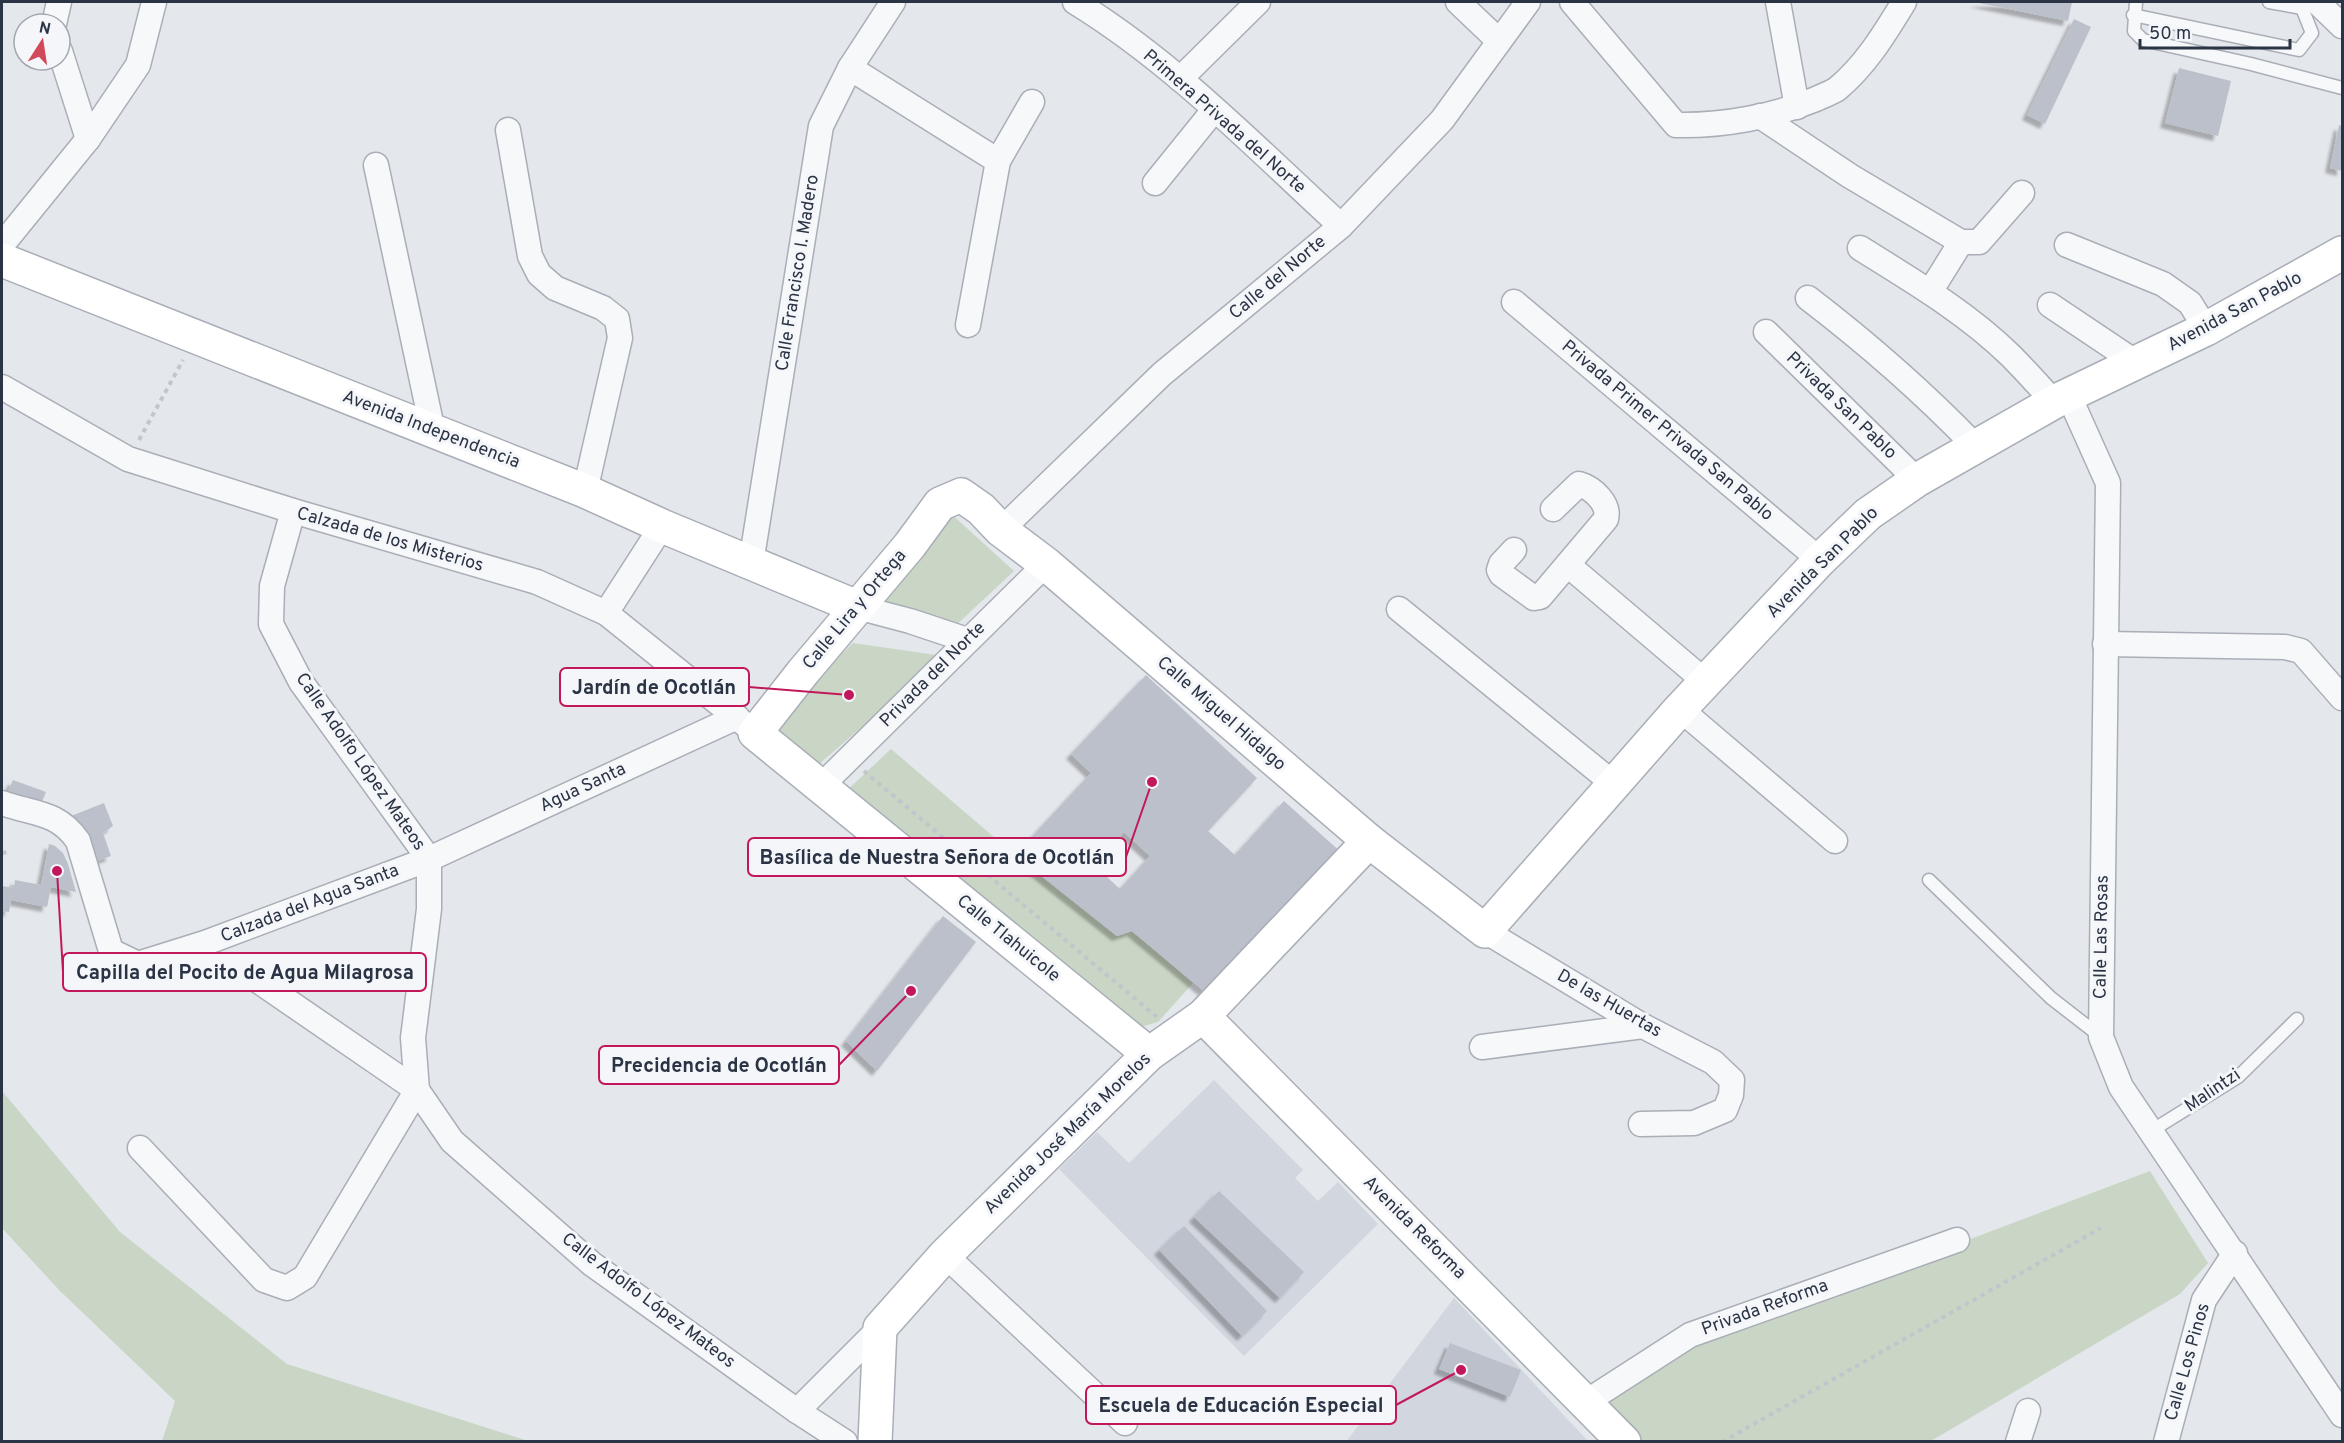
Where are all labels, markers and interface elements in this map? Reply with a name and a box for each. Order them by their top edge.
north arrow [12,12,72,72]
scale bar [2140,12,2290,50]
text: N [37,18,52,40]
text: 50 m [2149,23,2191,46]
street label: Primera Privada del Norte [1138,45,1310,199]
street label: Calle Francisco I. Madero [771,173,825,373]
street label: Calle del Norte [1225,231,1331,325]
street label: Avenida San Pablo [2164,267,2306,357]
street label: Privada Primer Privada San Pablo [1556,335,1778,527]
street label: Privada San Pablo [1781,347,1901,465]
street label: Avenida Independencia [339,385,523,475]
street label: Calzada de los Misterios [294,502,486,578]
street label: Avenida San Pablo [1762,502,1884,624]
street label: Calle Lira y Ortega [798,545,912,675]
street label: Privada del Norte [875,617,991,733]
street label: Calle Miguel Hidalgo [1152,652,1290,776]
callout: Jardín de Ocotlán [560,668,749,706]
street label: Calle Adolfo López Mateos [290,669,430,855]
text: Jardín de Ocotlán [572,676,736,702]
street label: Agua Santa [536,758,630,818]
callout: Basílica de Nuestra Señora de Ocotlán [748,838,1126,876]
text: Basílica de Nuestra Señora de Ocotlán [760,846,1114,872]
street label: Calzada del Agua Santa [218,859,402,949]
street label: Calle Las Rosas [2089,875,2115,999]
street label: Calle Tlahuicole [951,890,1065,988]
callout: Capilla del Pocito de Agua Milagrosa [63,953,426,991]
text: Capilla del Pocito de Agua Milagrosa [76,961,414,987]
street label: De las Huertas [1553,965,1665,1043]
callout: Precidencia de Ocotlán [599,1046,839,1084]
street label: Avenida José María Morelos [980,1048,1156,1220]
text: Precidencia de Ocotlán [611,1054,827,1080]
street label: Malintzi [2181,1064,2245,1118]
street label: Avenida Reforma [1357,1171,1471,1285]
street label: Calle Adolfo López Mateos [556,1228,740,1374]
street label: Privada Reforma [1698,1274,1832,1342]
street label: Calle Los Pinos [2160,1300,2216,1424]
callout: Escuela de Educación Especial [1086,1386,1396,1424]
text: Escuela de Educación Especial [1098,1394,1384,1420]

